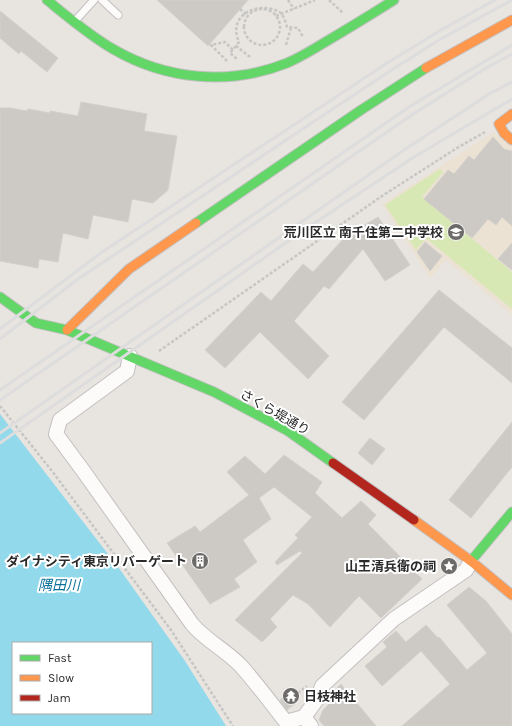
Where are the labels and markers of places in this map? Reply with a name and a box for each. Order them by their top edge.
school or university icon: 荒川区立 南千住第二中学校 [446,222,466,242]
place label: 荒川区立 南千住第二中学校 [284,225,443,240]
building icon: ダイナシティ東京リバーゲート [190,551,210,571]
place label: ダイナシティ東京リバーゲート [6,554,187,569]
place icon: 山王清兵衛の祠 [439,556,459,576]
place label: 山王清兵衛の祠 [345,559,436,574]
temple icon: 日枝神社 [281,686,301,706]
place label: 日枝神社 [304,689,356,704]

